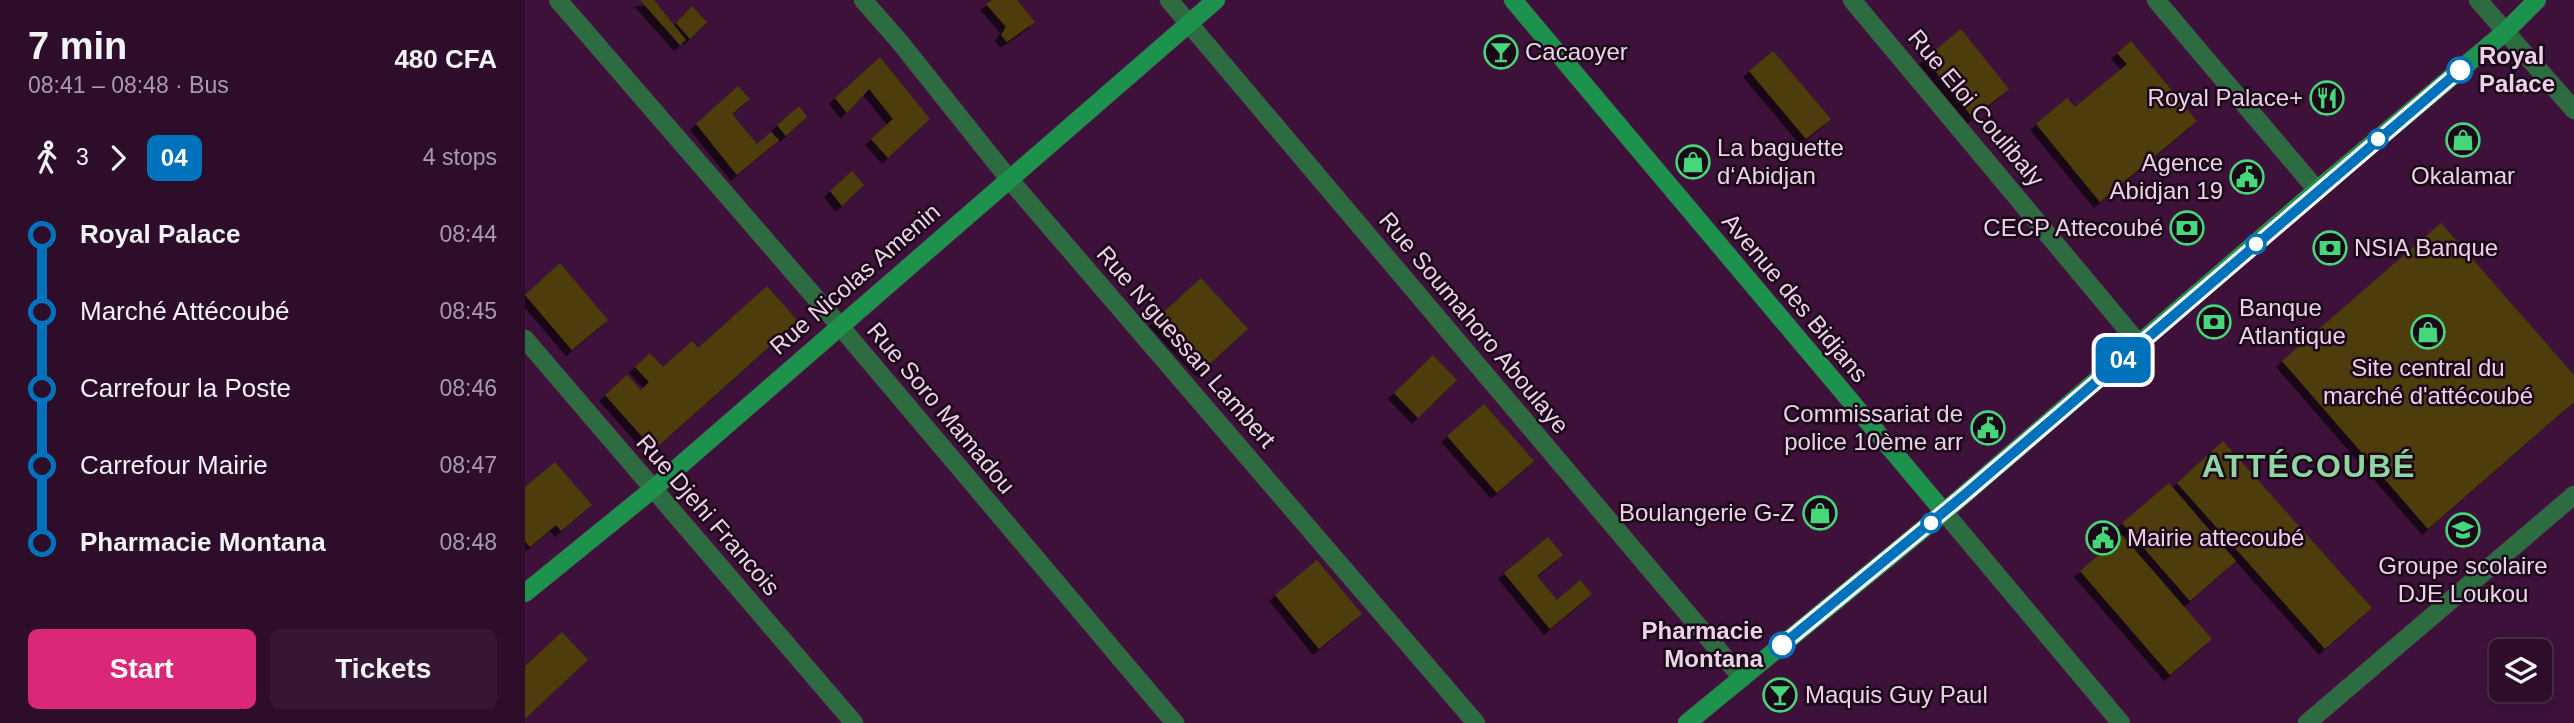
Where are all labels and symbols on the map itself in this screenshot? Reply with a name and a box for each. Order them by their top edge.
street label: Rue Eloi Coulibaly [1903,24,2050,191]
bar icon: Cacaoyer [1482,33,1520,71]
place label: Cacaoyer [1525,38,1628,65]
place label: Royal Palace [2479,42,2555,97]
marker: Royal Palace [2447,57,2473,83]
restaurant icon: Royal Palace+ [2308,79,2346,117]
place label: Royal Palace+ [2148,84,2303,111]
shop icon: Okalamar [2444,121,2482,159]
unlabelled marker [2368,129,2388,149]
place label: La baguette d‘Abidjan [1717,134,1844,189]
shop icon: La baguette d‘Abidjan [1674,143,1712,181]
place label: Agence Abidjan 19 [2110,149,2223,204]
public building icon: Agence Abidjan 19 [2228,158,2266,196]
place label: Okalamar [2411,162,2515,189]
street label: Rue Nicolas Amenin [764,198,945,360]
street label: Rue Soumahoro Aboulaye [1374,207,1575,439]
street label: Avenue des Bidjans [1717,208,1874,387]
bank icon: CECP Attecoubé [2168,209,2206,247]
place label: CECP Attecoubé [1983,214,2163,241]
bank icon: NSIA Banque [2311,229,2349,267]
unlabelled marker [2246,234,2266,254]
place label: NSIA Banque [2354,234,2498,261]
street label: Rue N'guessan Lambert [1092,240,1281,453]
place label: Banque Atlantique [2239,294,2346,349]
bank icon: Banque Atlantique [2195,303,2233,341]
shop icon: Site central du marché d'attécoubé [2409,313,2447,351]
street label: Rue Soro Mamadou [862,317,1021,499]
line badge: 04 [2091,337,2155,383]
place label: Site central du marché d'attécoubé [2323,354,2533,409]
place label: Commissariat de police 10ème arr [1783,400,1963,455]
public building icon: Commissariat de police 10ème arr [1969,409,2007,447]
street label: Rue Djehi Francois [631,429,786,601]
district label: ATTÉCOUBÉ [2202,448,2416,484]
shop icon: Boulangerie G-Z [1801,494,1839,532]
place label: Boulangerie G-Z [1619,499,1795,526]
school or university icon: Groupe scolaire DJE Loukou [2444,511,2482,549]
unlabelled marker [1921,513,1941,533]
public building icon: Mairie attecoubé [2084,519,2122,557]
place label: Mairie attecoubé [2127,524,2304,551]
place label: Groupe scolaire DJE Loukou [2378,552,2548,607]
place label: Pharmacie Montana [1642,617,1764,672]
marker: Pharmacie Montana [1769,632,1795,658]
bar icon: Maquis Guy Paul [1761,676,1799,714]
place label: Maquis Guy Paul [1805,681,1988,708]

